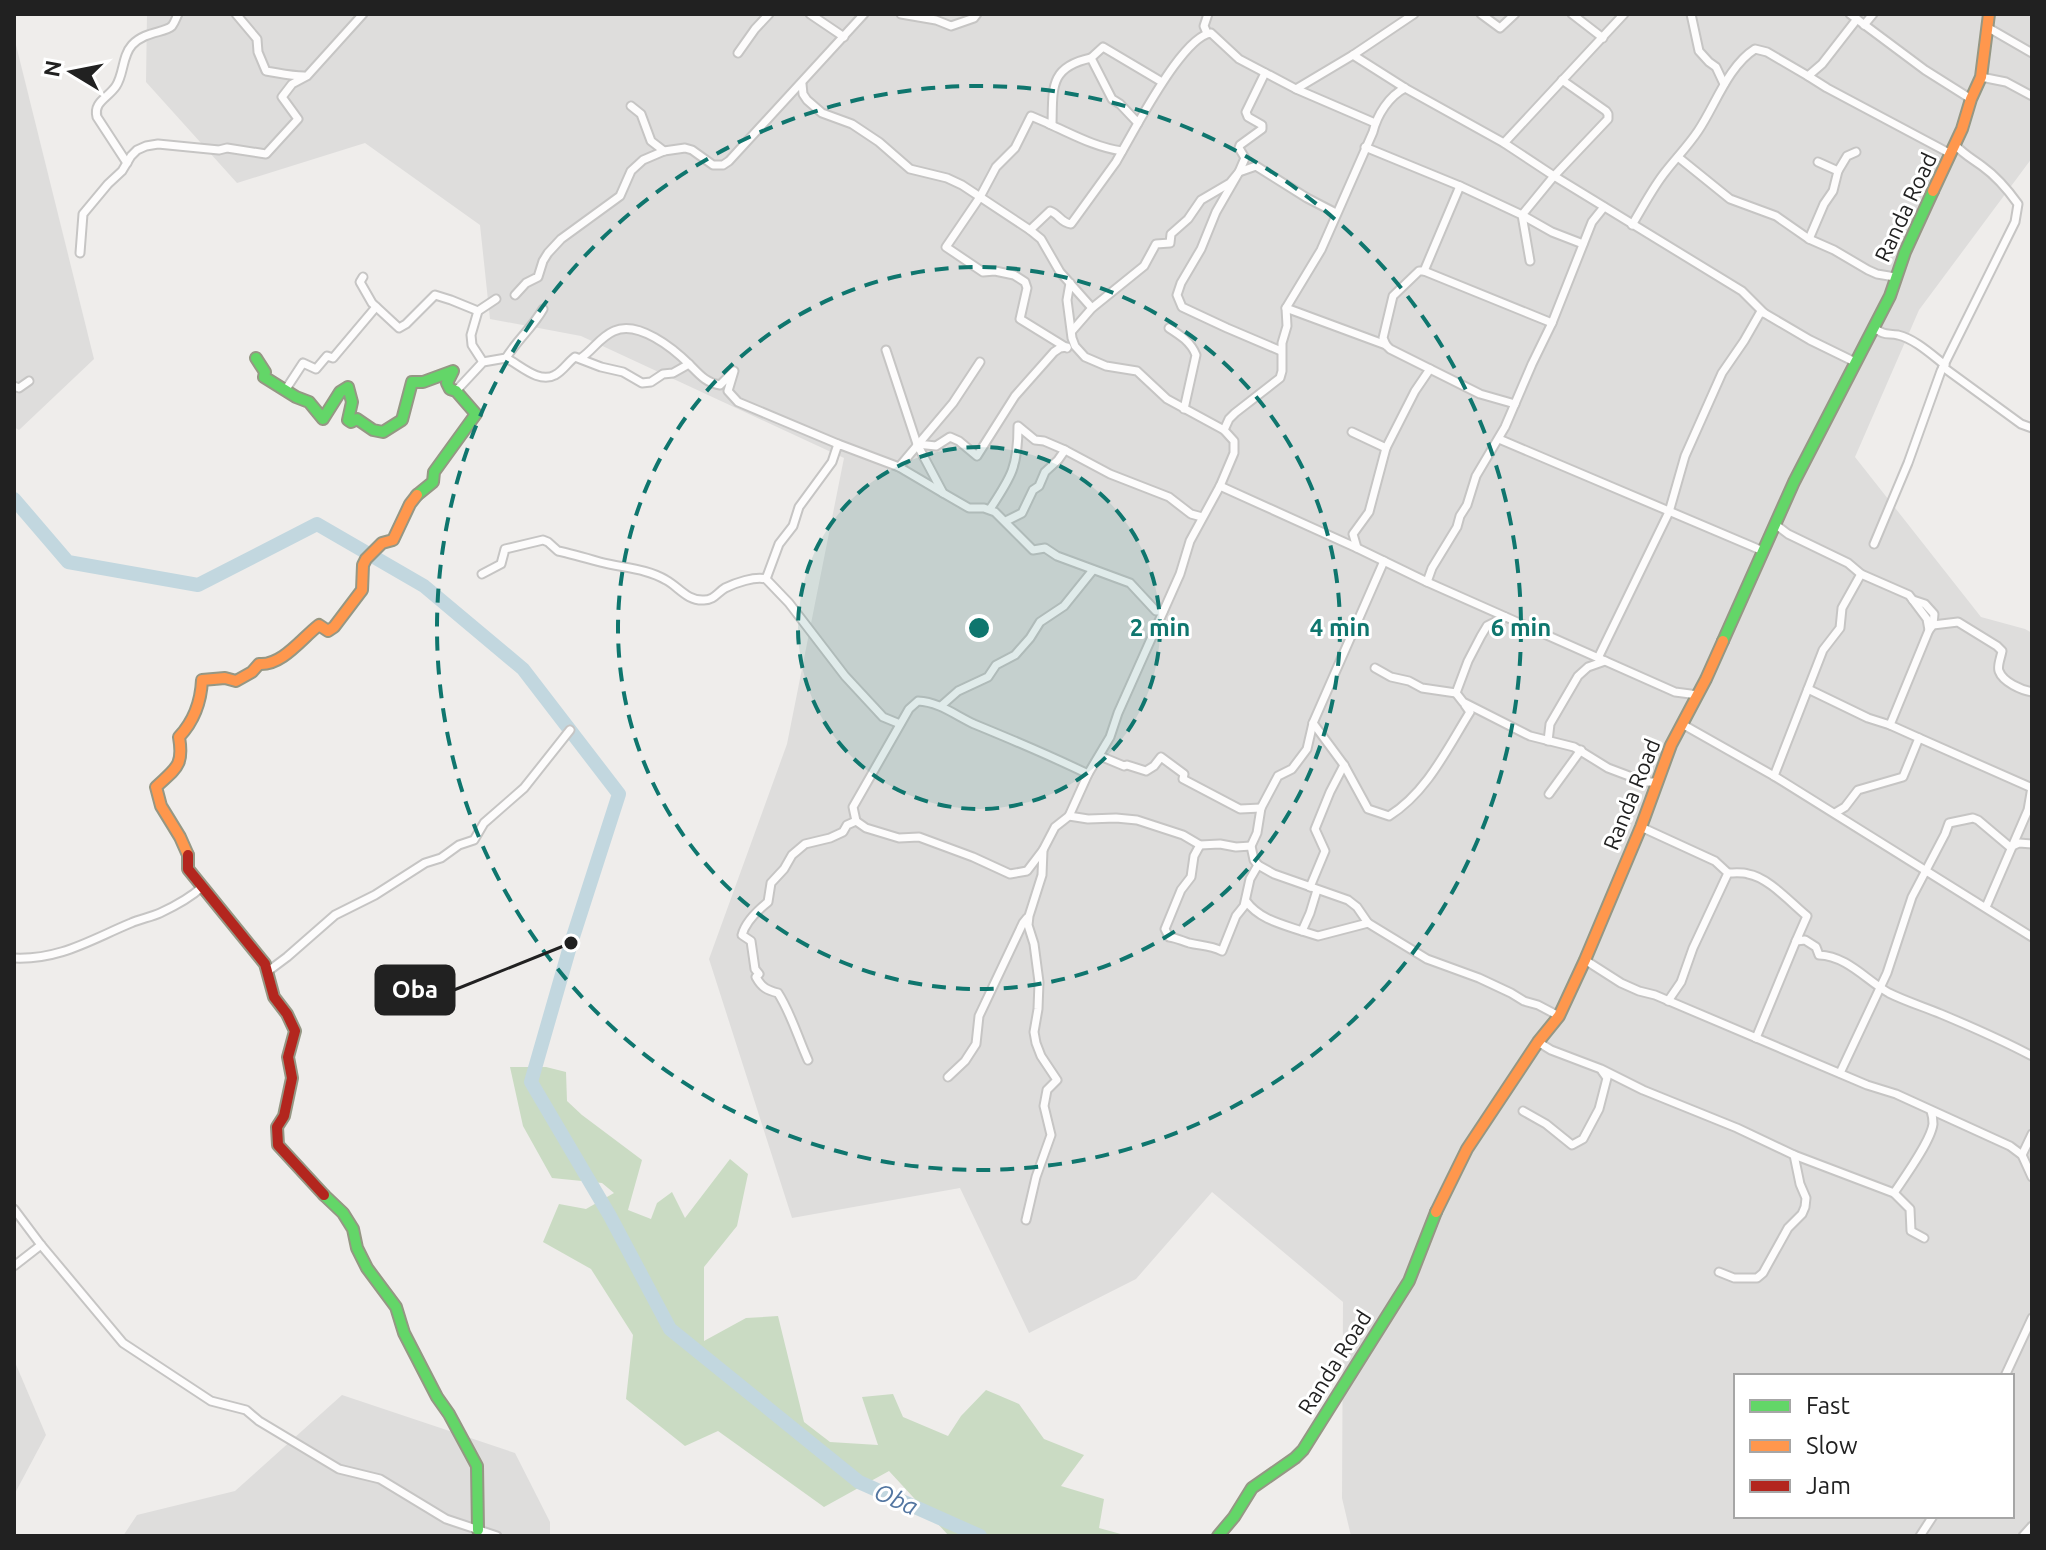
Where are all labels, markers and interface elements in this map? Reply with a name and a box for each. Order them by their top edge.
north arrow [32,32,112,112]
text: N [38,58,66,79]
street label: Randa Road [1869,148,1941,266]
centre of rings [965,614,993,642]
text: 2 min [1130,614,1190,641]
text: 4 min [1310,614,1370,641]
text: 6 min [1491,614,1551,641]
street label: Randa Road [1597,735,1665,853]
callout: Oba [376,966,454,1014]
text: Oba [392,976,438,1003]
street label: Randa Road [1292,1306,1376,1418]
legend [1734,1374,2014,1518]
text: Fast [1806,1392,1850,1419]
text: Slow [1806,1432,1858,1459]
text: Jam [1806,1472,1851,1499]
water label: Oba [870,1478,922,1520]

